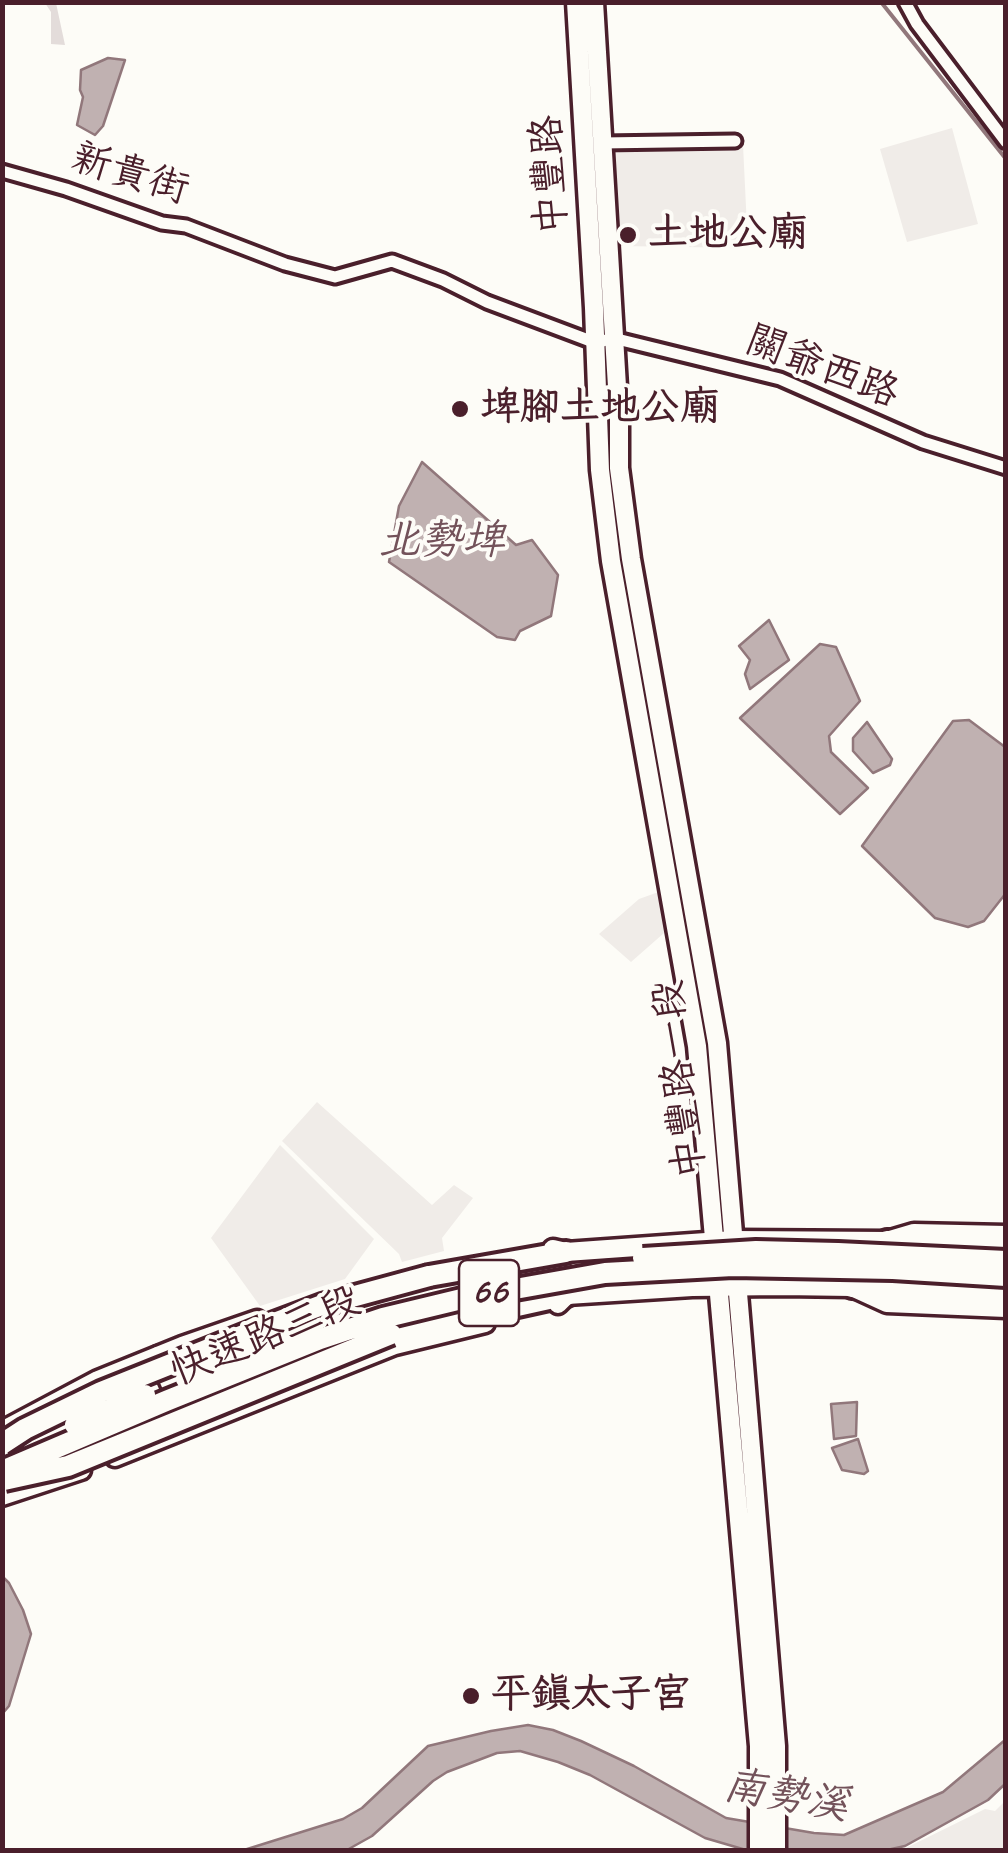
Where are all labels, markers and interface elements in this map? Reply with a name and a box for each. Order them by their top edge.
street label: 中豐路 [524,114,578,236]
street label: 新貴街 [66,135,194,215]
place label: 土地公廟 [648,211,808,259]
marker: 土地公廟 [617,224,639,246]
street label: 關爺西路 [739,317,905,419]
place label: 埤腳土地公廟 [480,385,720,433]
marker: 埤腳土地公廟 [449,398,471,420]
water label: 北勢埤 [378,517,504,567]
street label: 中豐路一段 [645,977,717,1181]
road number: 66 [459,1260,519,1326]
street label: 快速路三段 [164,1277,368,1397]
place label: 平鎮太子宮 [491,1672,691,1720]
marker: 平鎮太子宮 [460,1685,482,1707]
water label: 南勢溪 [720,1761,852,1833]

